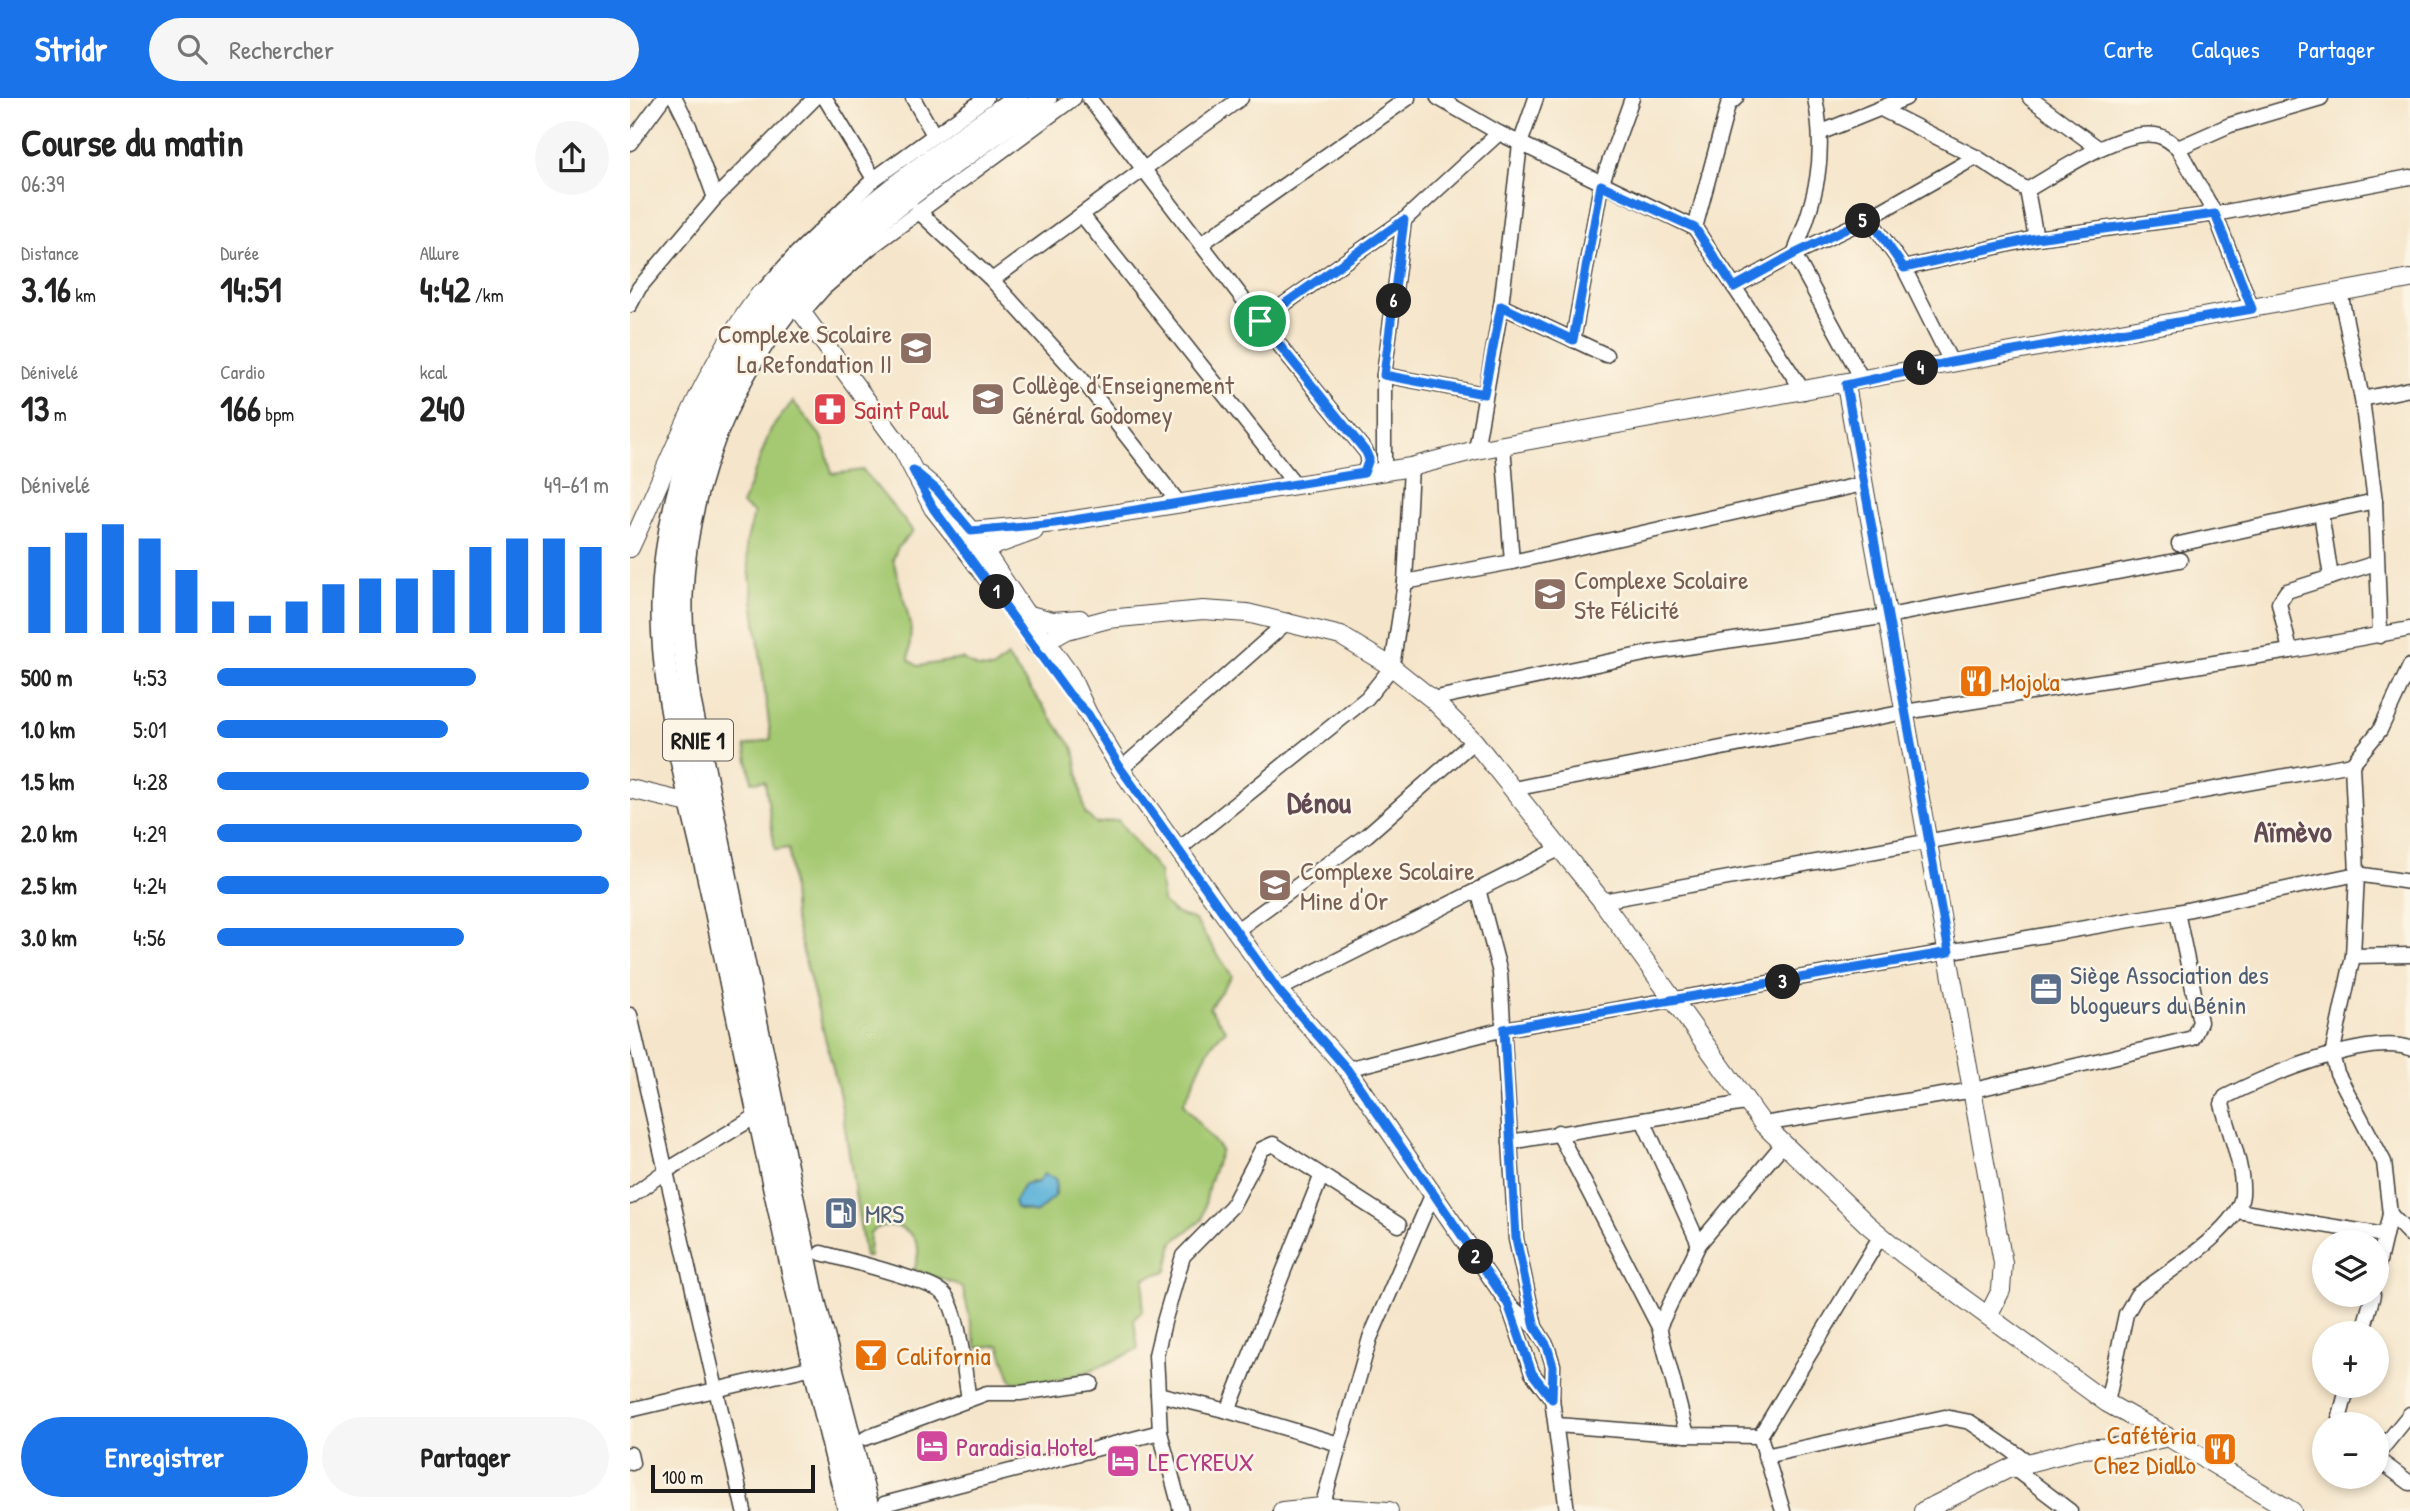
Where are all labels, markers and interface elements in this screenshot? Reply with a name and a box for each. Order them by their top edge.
search box [149,18,639,81]
text: Stridr [35,27,107,71]
icon: search [173,30,211,68]
text: Rechercher [229,32,334,67]
text: Carte [2104,33,2153,65]
text: Calques [2191,33,2260,65]
text: Partager [2298,33,2375,65]
text: Course du matin [21,116,244,168]
button: share [535,121,609,195]
text: 06:39 [21,168,65,199]
pin: 5 [1846,204,1880,238]
text: 5 [1858,207,1867,233]
text: Distance [21,240,79,266]
text: Durée [220,240,259,266]
text: Allure [420,240,460,266]
text: 3.16 [21,266,71,313]
text: 14:51 [220,266,282,313]
text: 4:42 [420,266,470,313]
text: km [71,282,96,308]
text: /km [470,282,504,308]
pin: 6 [1376,284,1412,318]
text: 6 [1390,287,1397,313]
pin [1230,291,1290,351]
icon: arrive [1241,302,1279,340]
place label: Complexe Scolaire La Refondation II [717,316,892,381]
school or university icon: Complexe Scolaire La Refondation II [897,329,935,367]
pin: 4 [1904,350,1938,386]
text: 4 [1917,354,1924,380]
text: Dénivelé [21,359,78,385]
text: Cardio [220,359,265,385]
text: kcal [420,359,447,385]
place label: Collège d’Enseignement Général Godomey [1012,367,1235,432]
school or university icon: Collège d’Enseignement Général Godomey [969,380,1007,418]
text: 13 [21,385,49,432]
text: 166 [220,385,261,432]
text: 240 [420,385,465,432]
pharmacy icon: Saint Paul [811,390,849,428]
place label: Saint Paul [854,392,949,427]
text: m [49,401,67,427]
text: bpm [261,401,294,427]
text: Dénivelé [21,469,90,500]
text: 49–61 m [544,469,609,500]
place label: Complexe Scolaire Ste Félicité [1574,562,1749,627]
pin: 1 [980,574,1014,610]
school or university icon: Complexe Scolaire Ste Félicité [1531,575,1569,613]
text: 1 [993,578,1000,604]
text: 500 m [21,662,72,693]
text: 4:53 [133,662,167,693]
restaurant icon: Mojola [1957,662,1995,700]
place label: Mojola [2000,664,2060,699]
text: 1.0 km [21,714,75,745]
text: 5:01 [133,714,167,745]
road number: RNIE 1 [663,720,733,760]
text: 1.5 km [21,766,74,797]
text: 4:28 [133,766,168,797]
district label: Dénou [1287,782,1351,822]
district label: Aïmèvo [2254,811,2332,851]
text: 2.0 km [21,818,77,849]
text: 4:29 [133,818,166,849]
place label: Complexe Scolaire Mine d'Or [1300,853,1475,918]
school or university icon: Complexe Scolaire Mine d'Or [1256,866,1294,904]
text: 2.5 km [21,870,77,901]
text: 4:24 [133,870,166,901]
text: 3.0 km [21,922,77,953]
text: 4:56 [133,922,166,953]
place label: Siège Association des blogueurs du Bénin [2070,957,2269,1022]
pin: 3 [1766,964,1800,1000]
text: 3 [1778,968,1787,994]
office icon: Siège Association des blogueurs du Bénin [2027,970,2065,1008]
fuel station icon: MRS [822,1194,860,1232]
place label: MRS [865,1196,904,1231]
map controls [2312,1230,2389,1489]
button: layers [2312,1230,2389,1307]
pin: 2 [1458,1240,1494,1274]
text: 2 [1471,1243,1480,1269]
button: + [2312,1321,2389,1398]
bar icon: California [852,1336,890,1374]
place label: California [896,1338,991,1373]
button: − [2312,1412,2389,1489]
button: Enregistrer [21,1417,308,1497]
button: Partager [322,1417,609,1497]
place label: Cafétéria Chez Diallo [2093,1417,2196,1482]
hotel icon: Paradisia Hotel [913,1427,951,1465]
place label: Paradisia Hotel [956,1429,1096,1464]
restaurant icon: Cafétéria Chez Diallo [2201,1430,2239,1468]
hotel icon: LE CYREUX [1104,1442,1142,1480]
place label: LE CYREUX [1148,1444,1254,1479]
scale bar [651,1462,816,1494]
text: 100 m [662,1464,703,1490]

